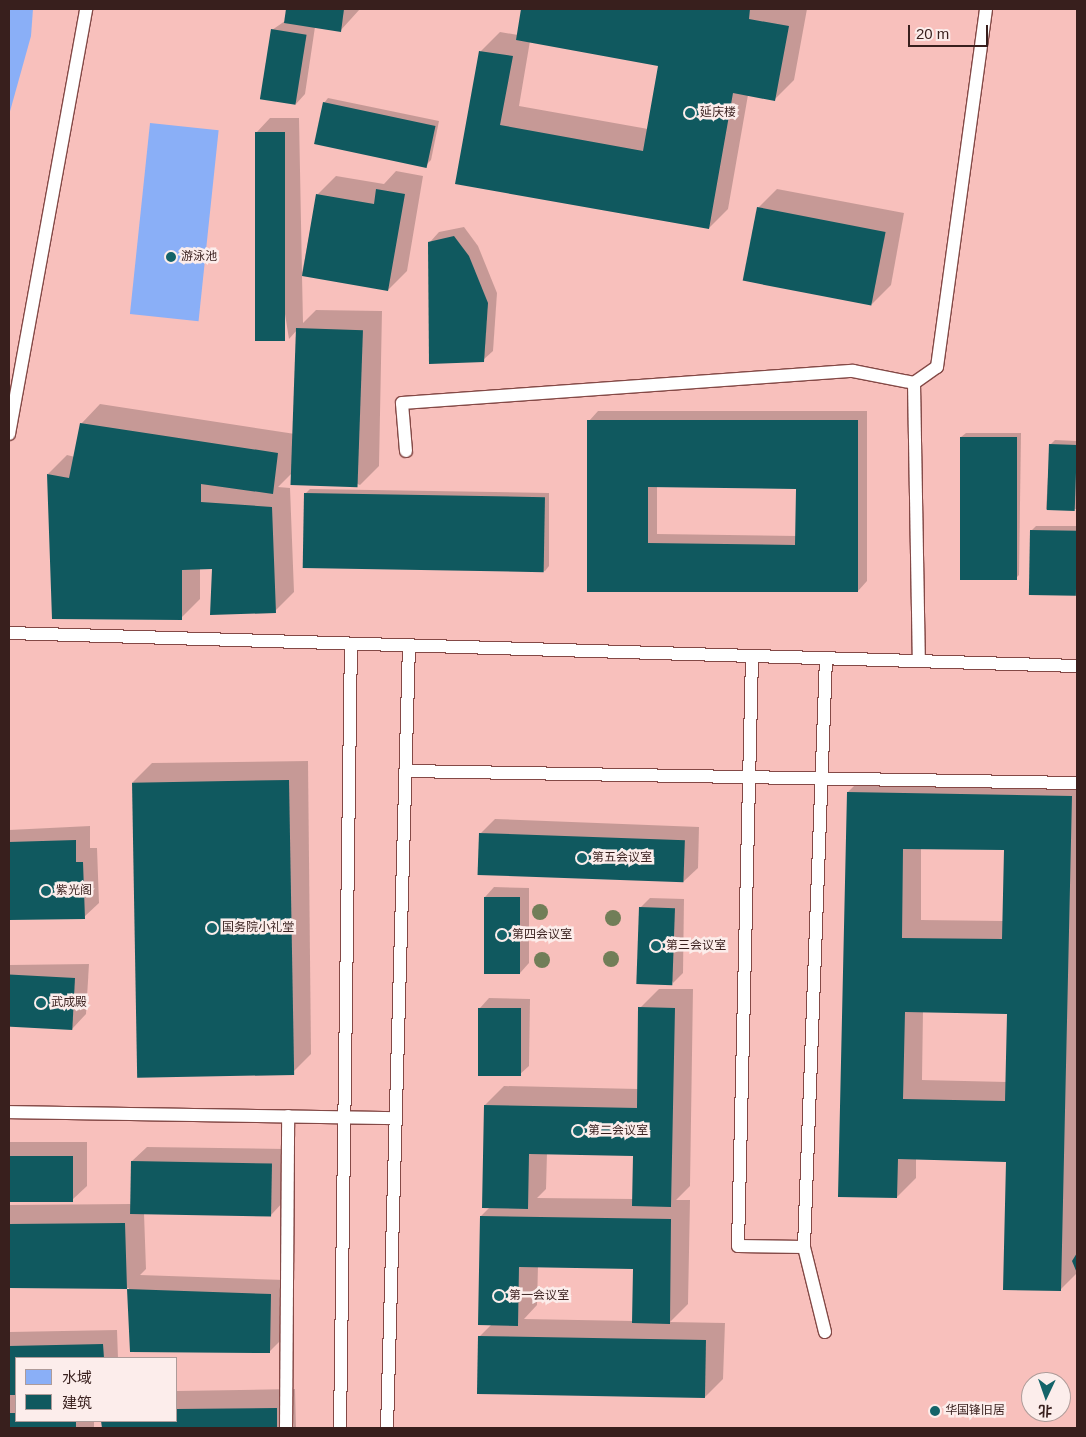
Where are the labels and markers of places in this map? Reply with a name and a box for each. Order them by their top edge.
place label: 延庆楼 [700,106,736,120]
marker: 延庆楼 [684,107,696,119]
place label: 游泳池 [181,250,217,264]
marker: 游泳池 [165,251,177,263]
place label: 第五会议室 [592,851,652,865]
marker: 第五会议室 [576,852,588,864]
place label: 紫光阁 [56,884,92,898]
marker: 紫光阁 [40,885,52,897]
place label: 国务院小礼堂 [222,921,294,935]
marker: 国务院小礼堂 [206,922,218,934]
place label: 第四会议室 [512,928,572,942]
marker: 第四会议室 [496,929,508,941]
place label: 第三会议室 [666,939,726,953]
marker: 第三会议室 [650,940,662,952]
place label: 武成殿 [51,996,87,1010]
marker: 武成殿 [35,997,47,1009]
place label: 第二会议室 [588,1124,648,1138]
marker: 第二会议室 [572,1125,584,1137]
place label: 第一会议室 [509,1289,569,1303]
marker: 第一会议室 [493,1290,505,1302]
place label: 华国锋旧居 [945,1404,1005,1418]
marker: 华国锋旧居 [929,1405,941,1417]

